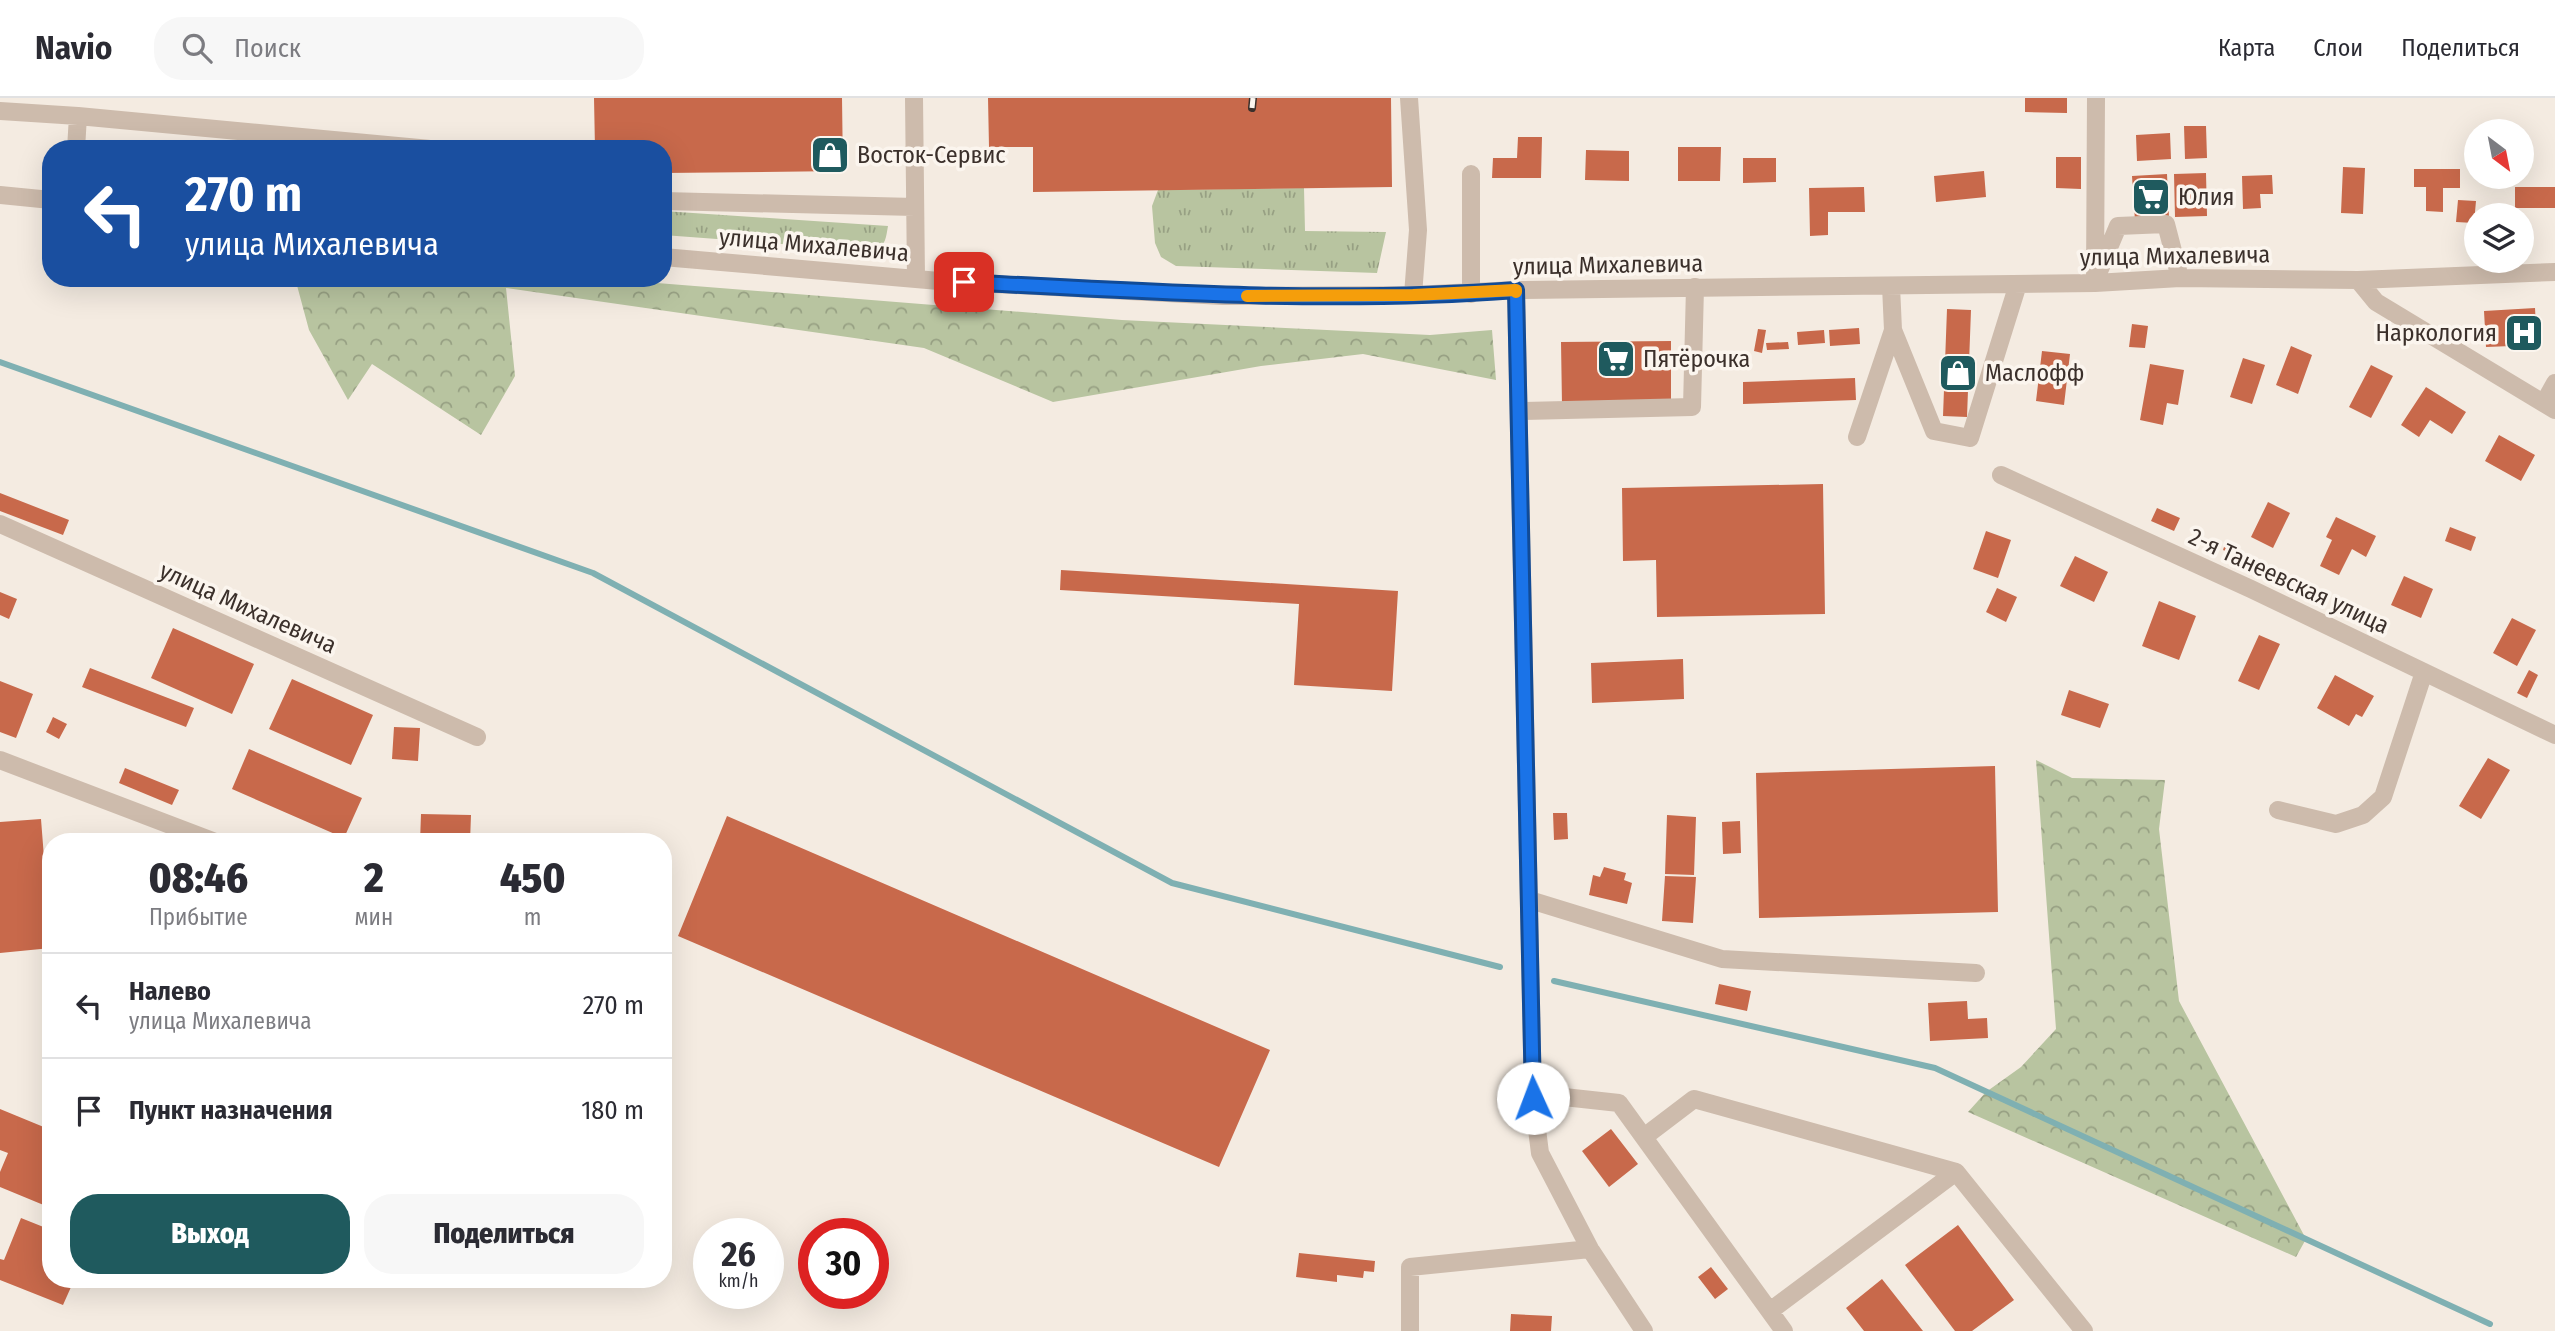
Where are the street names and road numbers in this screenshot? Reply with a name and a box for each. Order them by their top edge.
street label: улица Михалевича [718,223,910,267]
street label: улица Михалевича [2080,240,2270,272]
street label: улица Михалевича [1513,249,1703,281]
street label: 2-я Танеевская улица [2185,522,2393,640]
street label: улица Михалевича [155,556,341,660]

